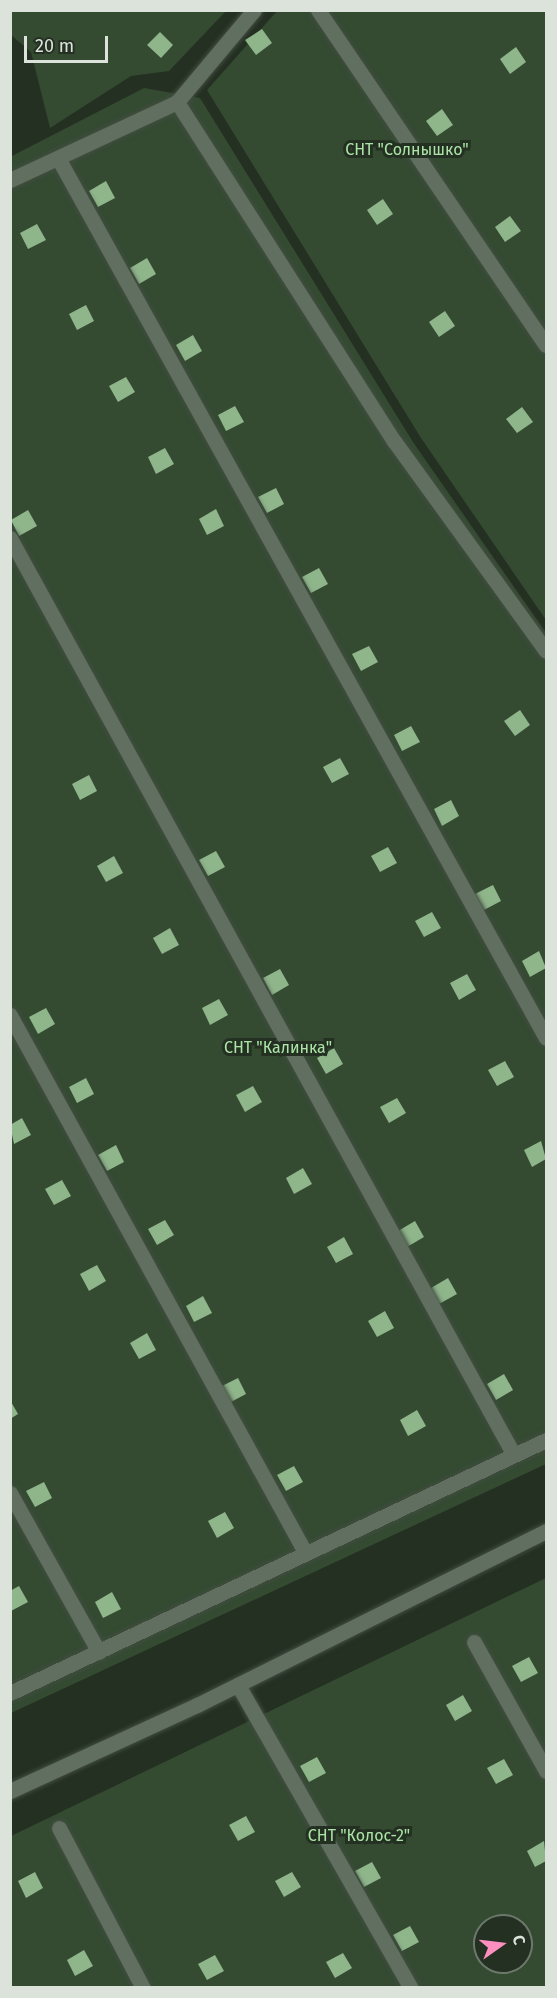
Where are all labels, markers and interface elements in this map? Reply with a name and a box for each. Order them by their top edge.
scale bar [27,24,111,62]
text: 20 m [35,35,74,57]
park label: СНТ "Солнышко" [345,140,469,160]
park label: СНТ "Калинка" [224,1038,332,1058]
park label: СНТ "Колос-2" [308,1826,410,1846]
north arrow [473,1914,533,1974]
text: С [509,1933,529,1947]

